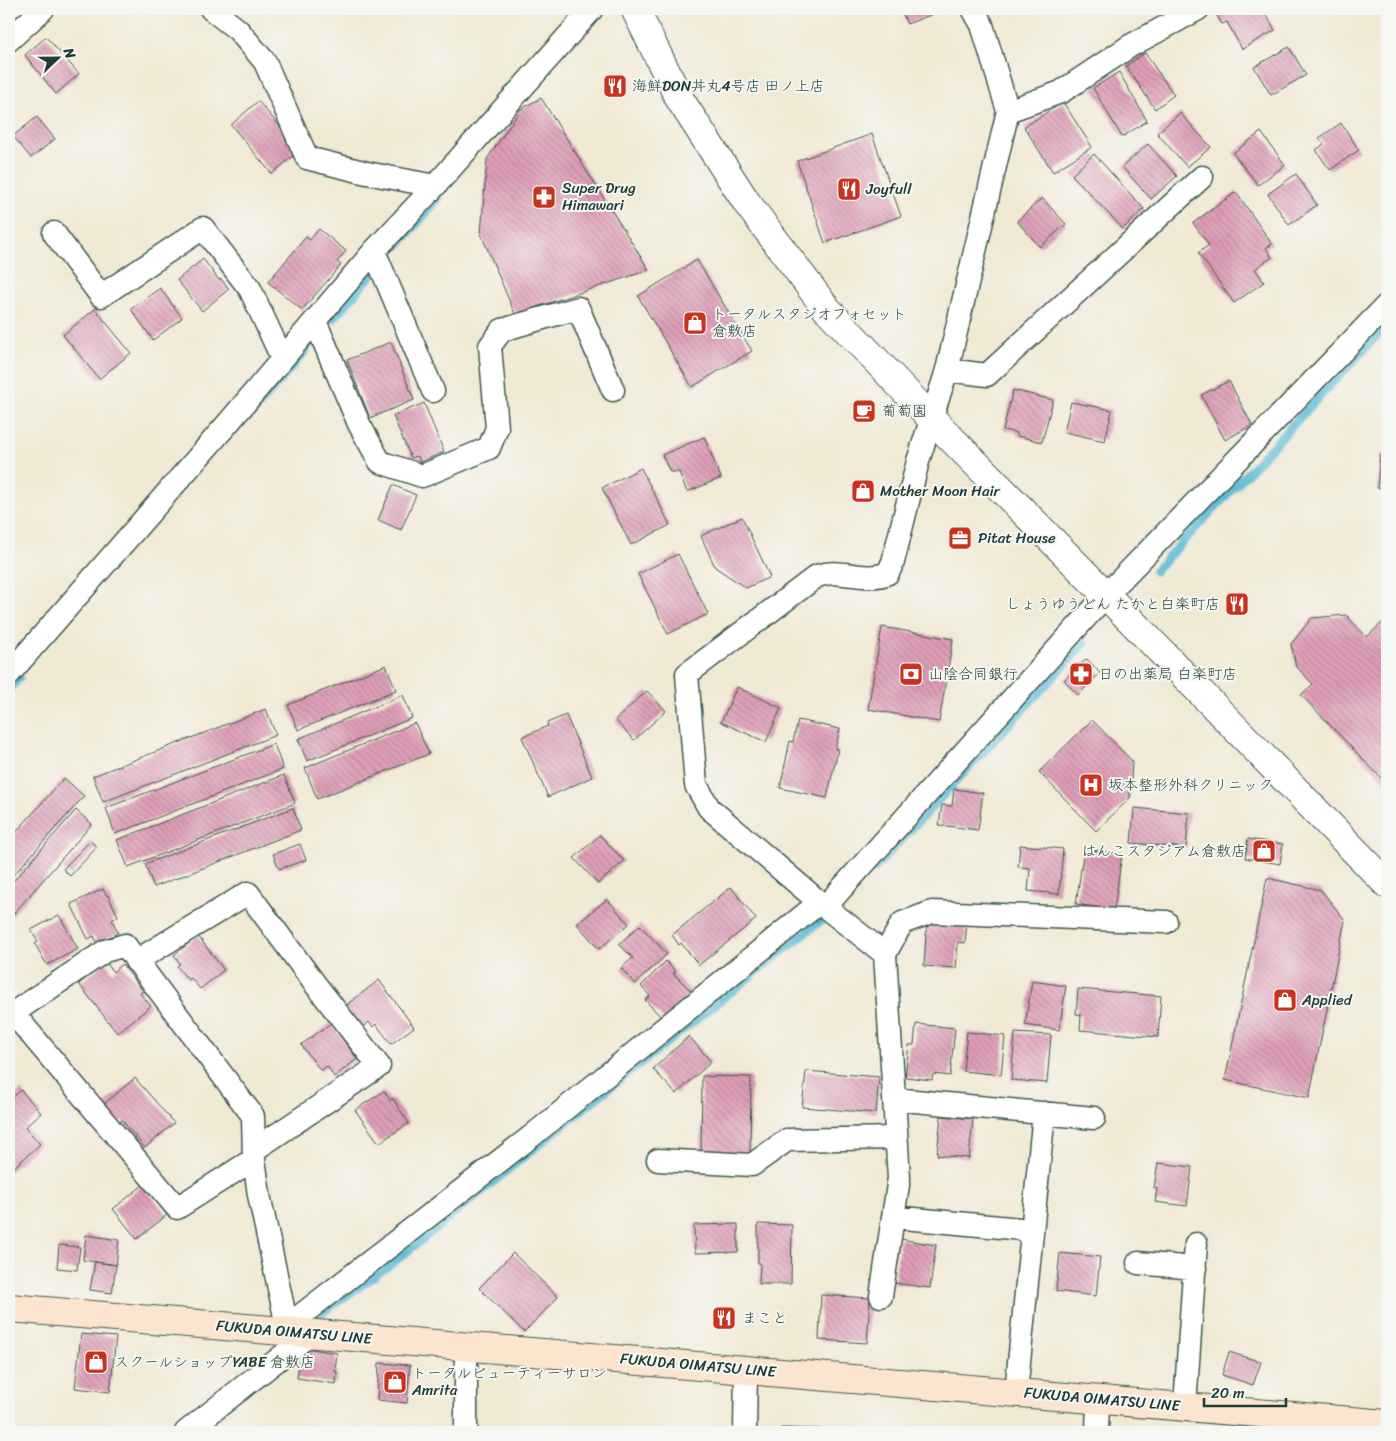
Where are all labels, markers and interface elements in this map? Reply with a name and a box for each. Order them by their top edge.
north arrow [32,32,82,82]
text: N [56,43,83,63]
restaurant icon: 海鮮DON丼丸4号店 田ノ上店 [602,73,628,99]
place label: 海鮮DON丼丸4号店 田ノ上店 [632,73,825,99]
place label: Super Drug Himawari [562,175,636,218]
restaurant icon: Joyfull [836,176,862,202]
place label: Joyfull [865,176,912,202]
pharmacy icon: Super Drug Himawari [531,184,557,210]
place label: トータルスタジオフォセット 倉敷店 [712,301,907,344]
shop icon: トータルスタジオフォセット 倉敷店 [682,310,708,336]
cafe icon: 葡萄園 [851,398,877,424]
place label: 葡萄園 [882,398,927,424]
shop icon: Mother Moon Hair [850,478,876,504]
place label: Mother Moon Hair [880,478,1001,504]
office icon: Pitat House [947,525,973,551]
place label: Pitat House [978,525,1056,551]
place label: しょうゆうどん たかと白楽町店 [1006,591,1220,617]
restaurant icon: しょうゆうどん たかと白楽町店 [1224,591,1250,617]
bank icon: 山陰合同銀行 [898,661,924,687]
place label: 山陰合同銀行 [928,661,1018,687]
pharmacy icon: 日の出薬局 白楽町店 [1068,661,1094,687]
place label: 日の出薬局 白楽町店 [1098,661,1237,687]
hospital icon: 坂本整形外科クリニック [1078,772,1104,798]
place label: 坂本整形外科クリニック [1108,772,1273,798]
place label: はんこスタジアム倉敷店 [1081,838,1246,864]
shop icon: はんこスタジアム倉敷店 [1251,838,1277,864]
shop icon: Applied [1272,987,1298,1013]
place label: Applied [1301,987,1353,1013]
restaurant icon: まこと [711,1305,737,1331]
place label: まこと [742,1305,787,1331]
street label: FUKUDA OIMATSU LINE [215,1312,375,1352]
street label: FUKUDA OIMATSU LINE [619,1345,779,1385]
shop icon: スクールショップYABE 倉敷店 [83,1349,109,1375]
place label: スクールショップYABE 倉敷店 [114,1349,315,1375]
place label: トータルビューティーサロン Amrita [411,1360,607,1403]
shop icon: トータルビューティーサロン Amrita [382,1369,408,1395]
scale bar [1204,1376,1286,1408]
street label: FUKUDA OIMATSU LINE [1023,1379,1183,1419]
text: 20 m [1211,1380,1245,1406]

